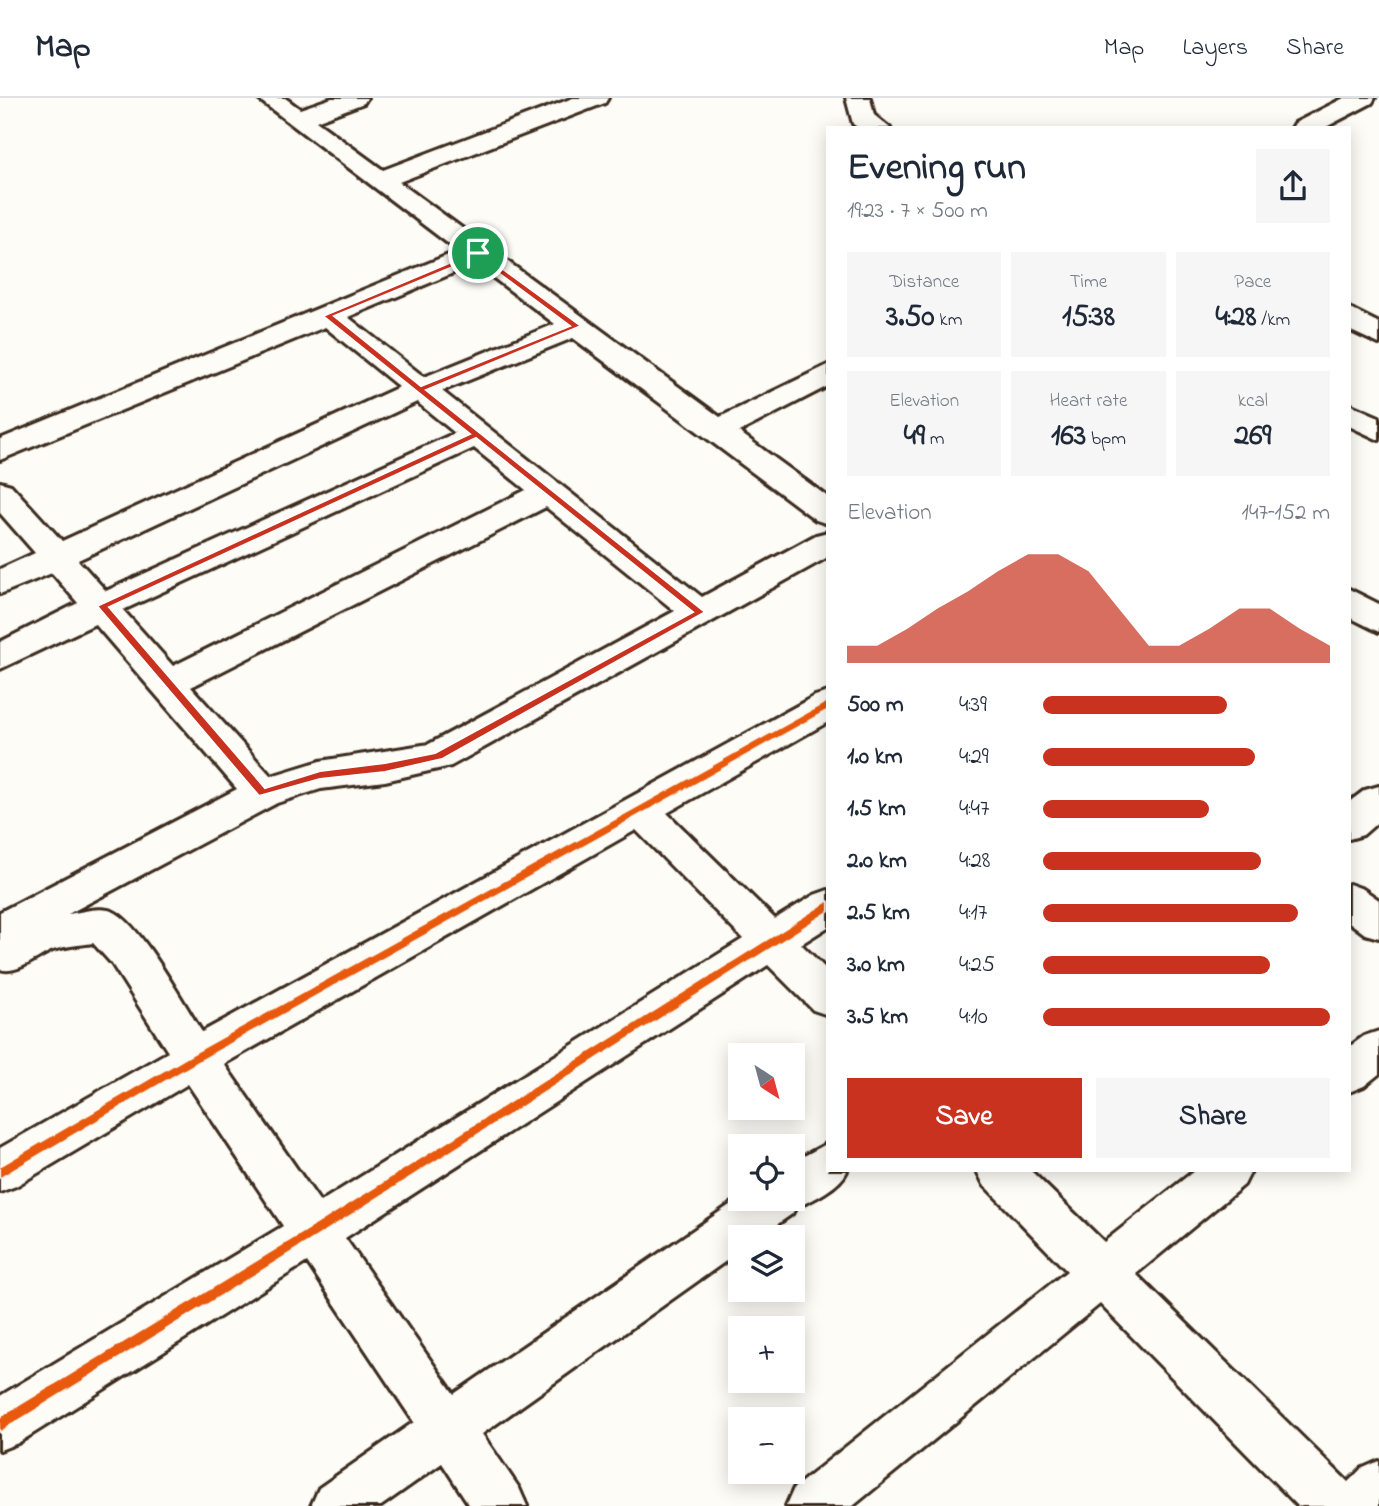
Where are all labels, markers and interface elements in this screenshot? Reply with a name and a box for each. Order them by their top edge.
text: Map [35,24,91,72]
text: Map [1104,31,1144,66]
text: Layers [1182,31,1248,66]
text: Share [1286,31,1344,66]
text: Evening run [847,141,1026,197]
button: share [1256,149,1330,223]
text: 19:23 · 7 × 500 m [847,195,988,228]
pin [448,223,508,283]
icon: arrive [459,234,497,272]
text: Distance [889,269,959,296]
text: Time [1070,269,1107,296]
text: Pace [1234,269,1271,296]
text: 3.50 [886,296,935,340]
text: 15:38 [1062,296,1115,340]
text: 4:28 [1215,296,1257,340]
text: km [935,307,962,334]
text: /km [1257,307,1290,334]
text: Elevation [889,388,959,415]
text: Heart rate [1050,388,1127,415]
text: kcal [1238,388,1268,415]
text: 49 [904,415,925,459]
text: 163 [1051,415,1086,459]
text: 269 [1234,415,1271,459]
text: m [925,426,945,453]
text: bpm [1086,426,1126,453]
text: Elevation [847,497,932,530]
text: 147–152 m [1242,497,1330,530]
text: 500 m [847,689,904,722]
text: 4:39 [959,689,987,722]
text: 1.0 km [847,741,903,774]
text: 4:29 [959,741,989,774]
text: 1.5 km [847,793,906,826]
text: 4:47 [959,793,989,826]
text: 2.0 km [847,845,907,878]
text: 4:28 [959,845,991,878]
text: 2.5 km [847,897,910,930]
text: 4:17 [959,897,987,930]
text: 3.0 km [847,949,905,982]
text: 4:25 [959,949,995,982]
text: 3.5 km [847,1001,908,1034]
text: 4:10 [959,1001,988,1034]
north arrow [728,1043,805,1120]
map controls [728,1043,805,1484]
button: Save [847,1078,1082,1158]
button: Share [1096,1078,1330,1158]
button: locate [728,1134,805,1211]
button: layers [728,1225,805,1302]
button: + [728,1316,805,1393]
button: − [728,1407,805,1484]

